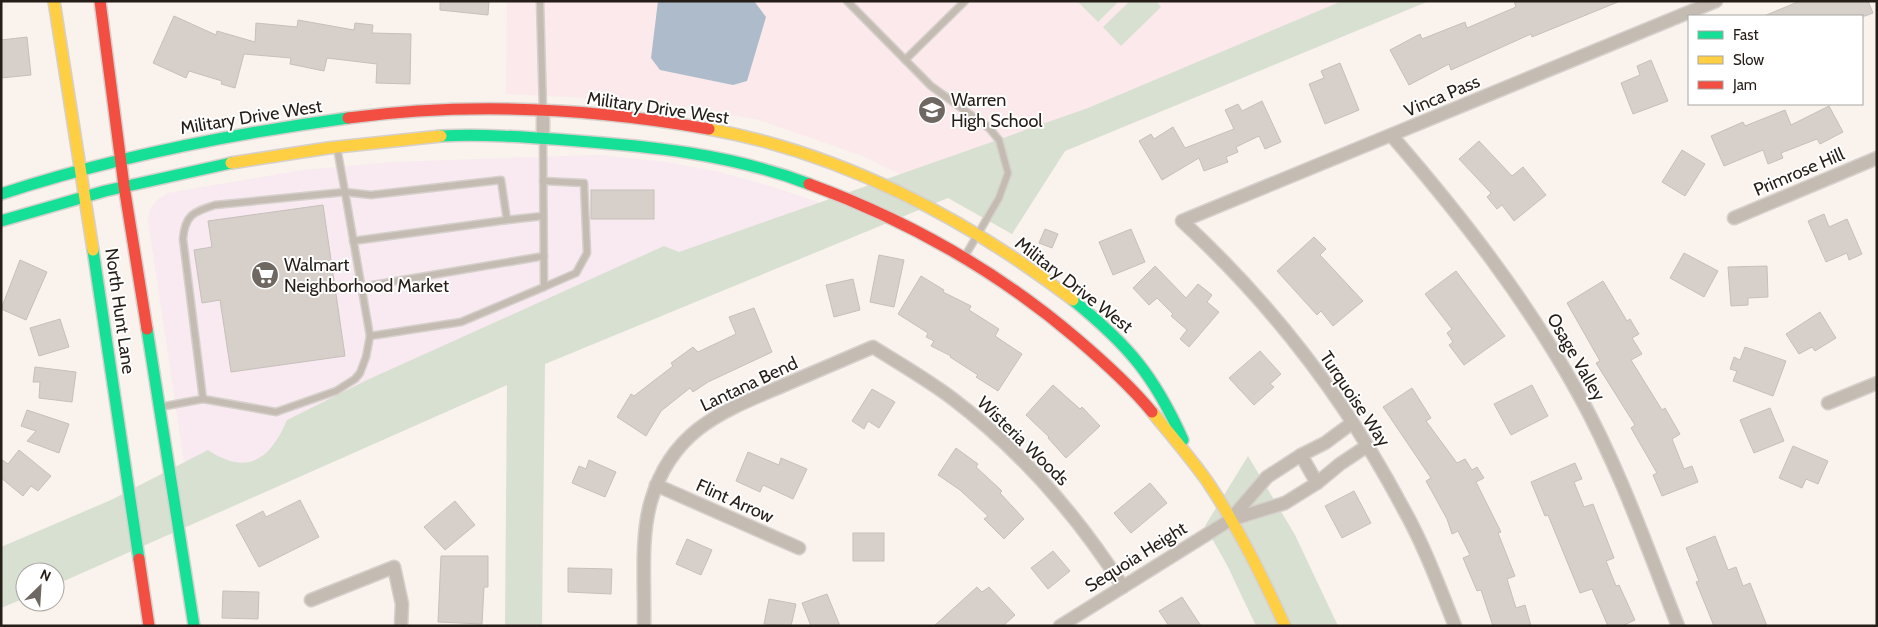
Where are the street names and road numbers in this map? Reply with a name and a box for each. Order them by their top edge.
street label: Vinca Pass [1401,70,1483,122]
street label: Military Drive West [585,87,731,129]
street label: Military Drive West [178,95,324,139]
street label: Primrose Hill [1750,143,1848,201]
street label: Military Drive West [1011,232,1137,338]
street label: North Hunt Lane [100,247,140,375]
street label: Osage Valley [1542,309,1610,405]
street label: Turquoise Way [1315,347,1395,451]
street label: Lantana Bend [697,352,801,416]
street label: Wisteria Woods [972,392,1074,490]
street label: Flint Arrow [693,474,777,528]
street label: Sequoia Height [1081,517,1191,597]

